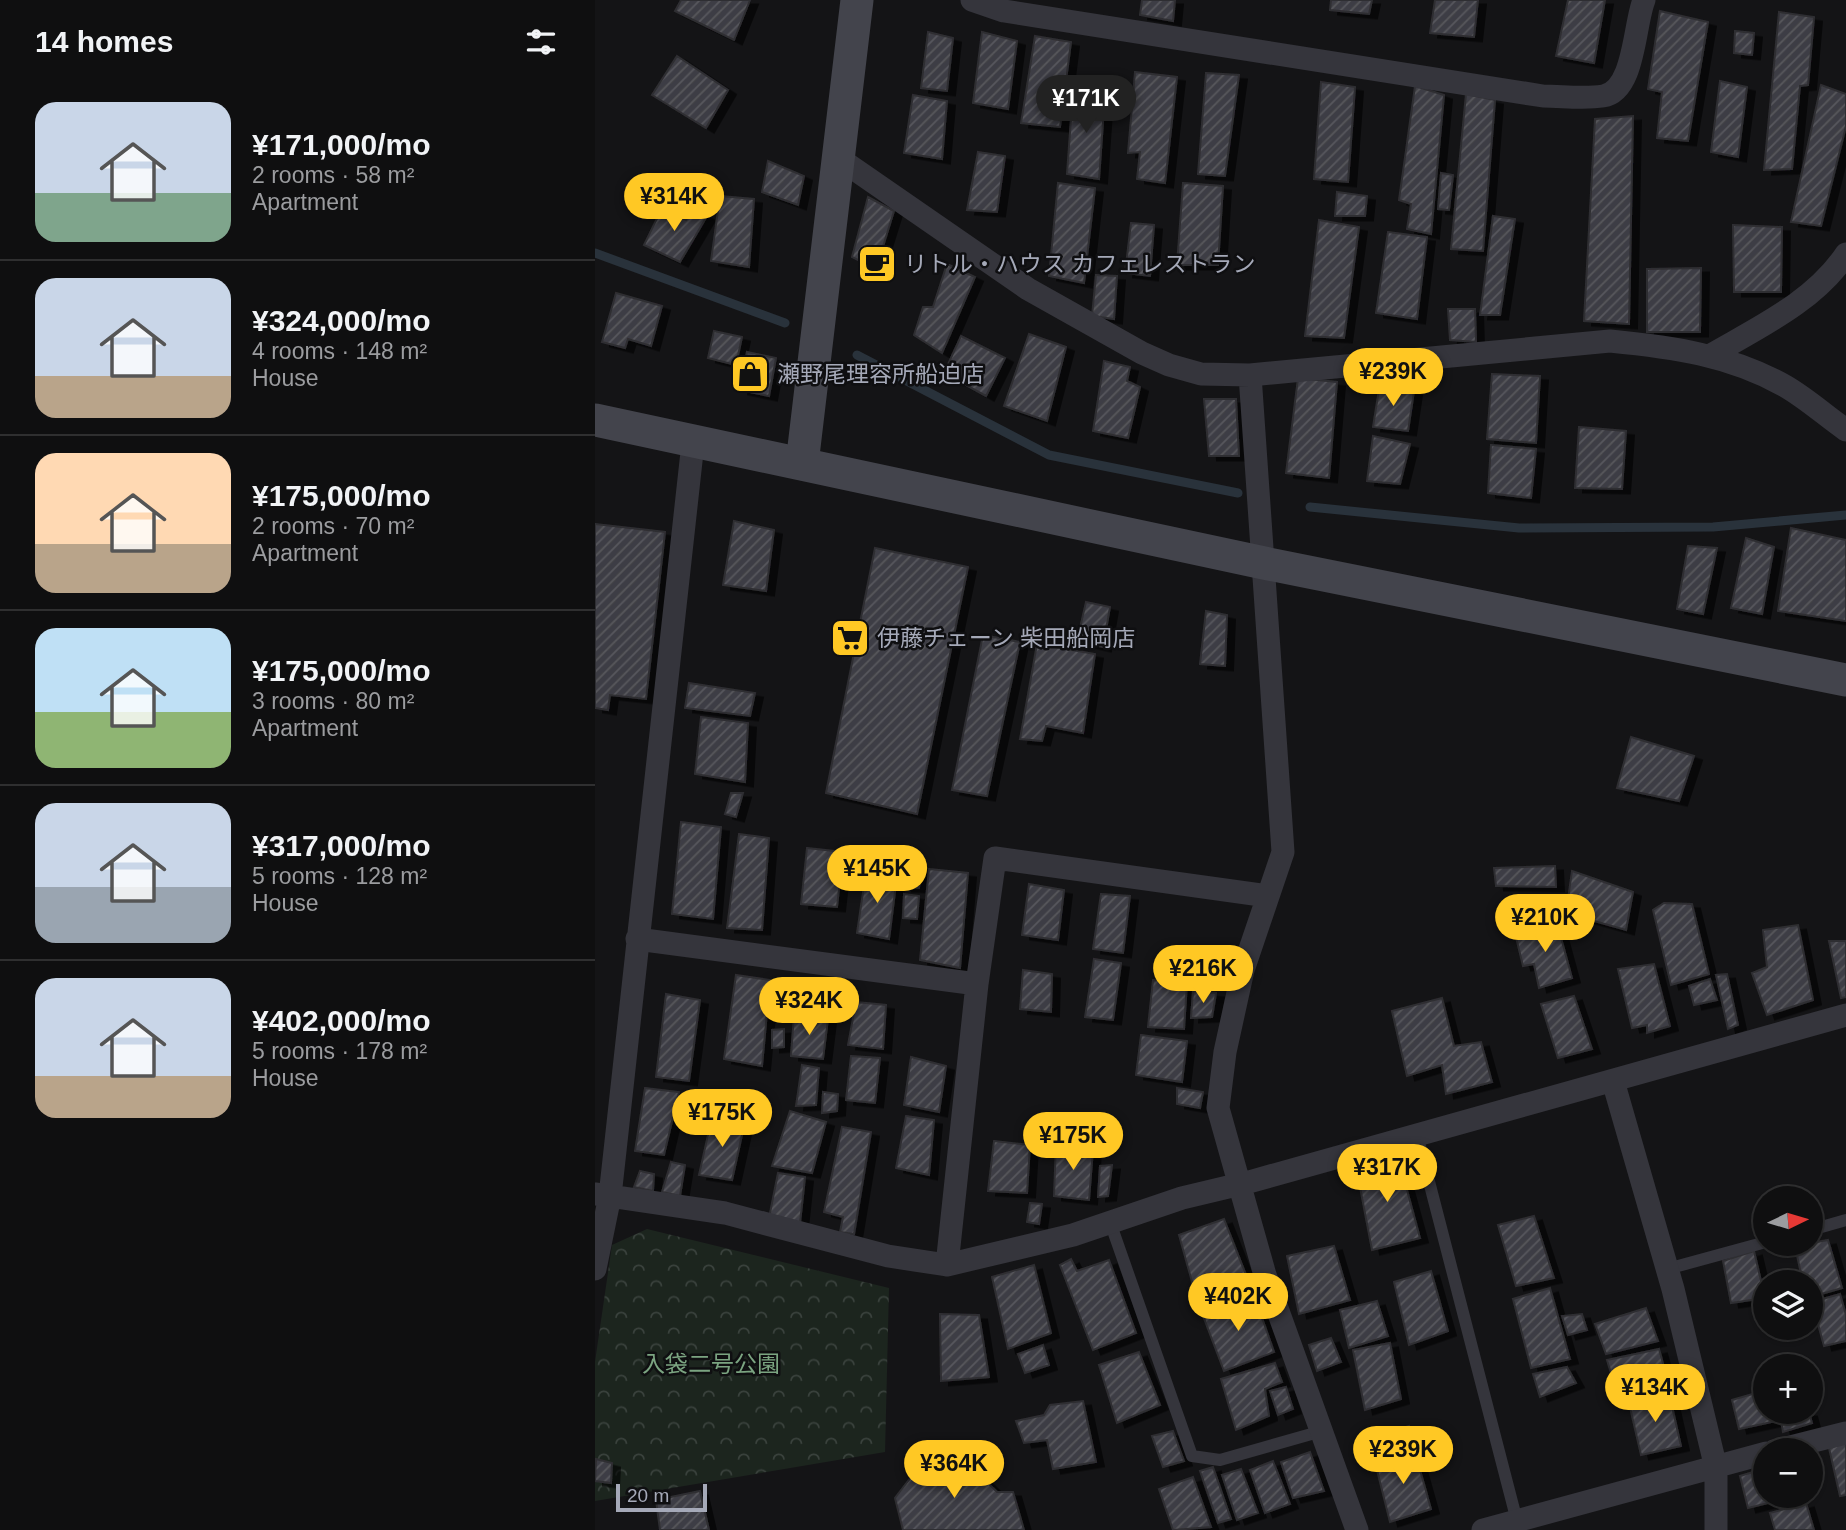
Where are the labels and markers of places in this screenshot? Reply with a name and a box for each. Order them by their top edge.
pin: ¥171K [1037,76,1135,135]
pin: ¥314K [625,174,723,233]
cafe icon: リトル・ハウス カフェレストラン [856,243,898,285]
place label: リトル・ハウス カフェレストラン [904,251,1255,277]
pin: ¥239K [1344,348,1442,408]
shop icon: 瀬野尾理容所船迫店 [729,353,771,395]
place label: 瀬野尾理容所船迫店 [777,361,984,387]
supermarket icon: 伊藤チェーン 柴田船岡店 [829,617,871,659]
place label: 伊藤チェーン 柴田船岡店 [877,625,1135,651]
pin: ¥145K [828,846,926,905]
pin: ¥210K [1496,894,1594,954]
pin: ¥216K [1154,946,1252,1005]
pin: ¥324K [760,978,858,1037]
pin: ¥175K [673,1090,771,1149]
pin: ¥175K [1024,1112,1122,1172]
pin: ¥317K [1338,1144,1436,1204]
pin: ¥402K [1189,1274,1287,1333]
pin: ¥134K [1606,1364,1704,1424]
pin: ¥239K [1354,1426,1452,1486]
pin: ¥364K [905,1440,1003,1500]

